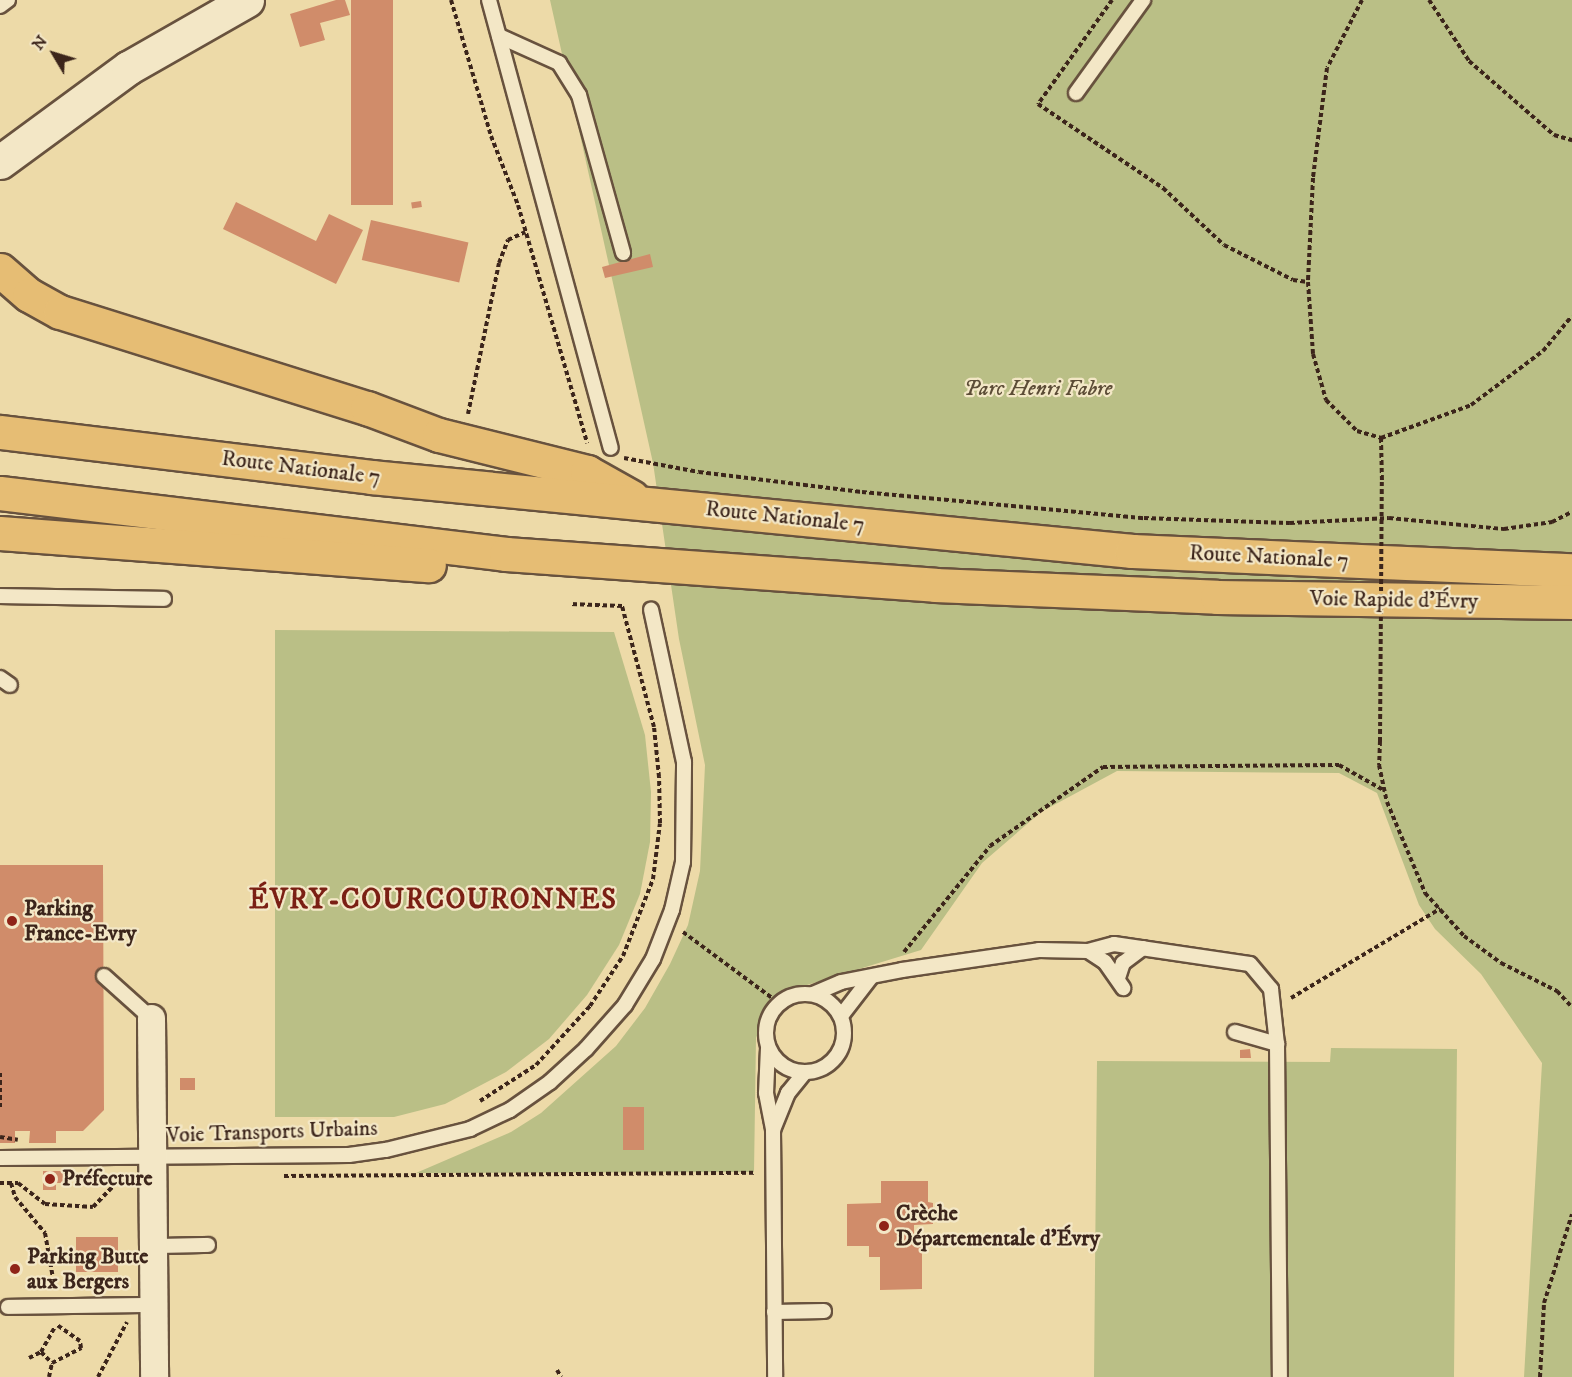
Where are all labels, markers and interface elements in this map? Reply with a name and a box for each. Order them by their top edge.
north arrow [24,24,84,84]
text: N [28,32,52,54]
park label: Parc Henri Fabre [964,376,1112,402]
street label: Route Nationale 7 [220,445,382,491]
street label: Route Nationale 7 [704,496,866,538]
street label: Route Nationale 7 [1189,540,1349,574]
street label: Voie Rapide d'Évry [1310,585,1478,615]
district label: ÉVRY-COURCOURONNES [249,883,617,917]
place label: Parking France-Evry [24,895,136,946]
marker: Parking France-Evry [5,914,19,928]
street label: Voie Transports Urbains [166,1115,378,1149]
place label: Préfecture [62,1166,153,1192]
marker: Préfecture [43,1172,57,1186]
place label: Crèche Départementale d'Évry [896,1200,1100,1252]
marker: Crèche Départementale d'Évry [877,1219,891,1233]
place label: Parking Butte aux Bergers [27,1243,148,1294]
marker: Parking Butte aux Bergers [8,1262,22,1276]

